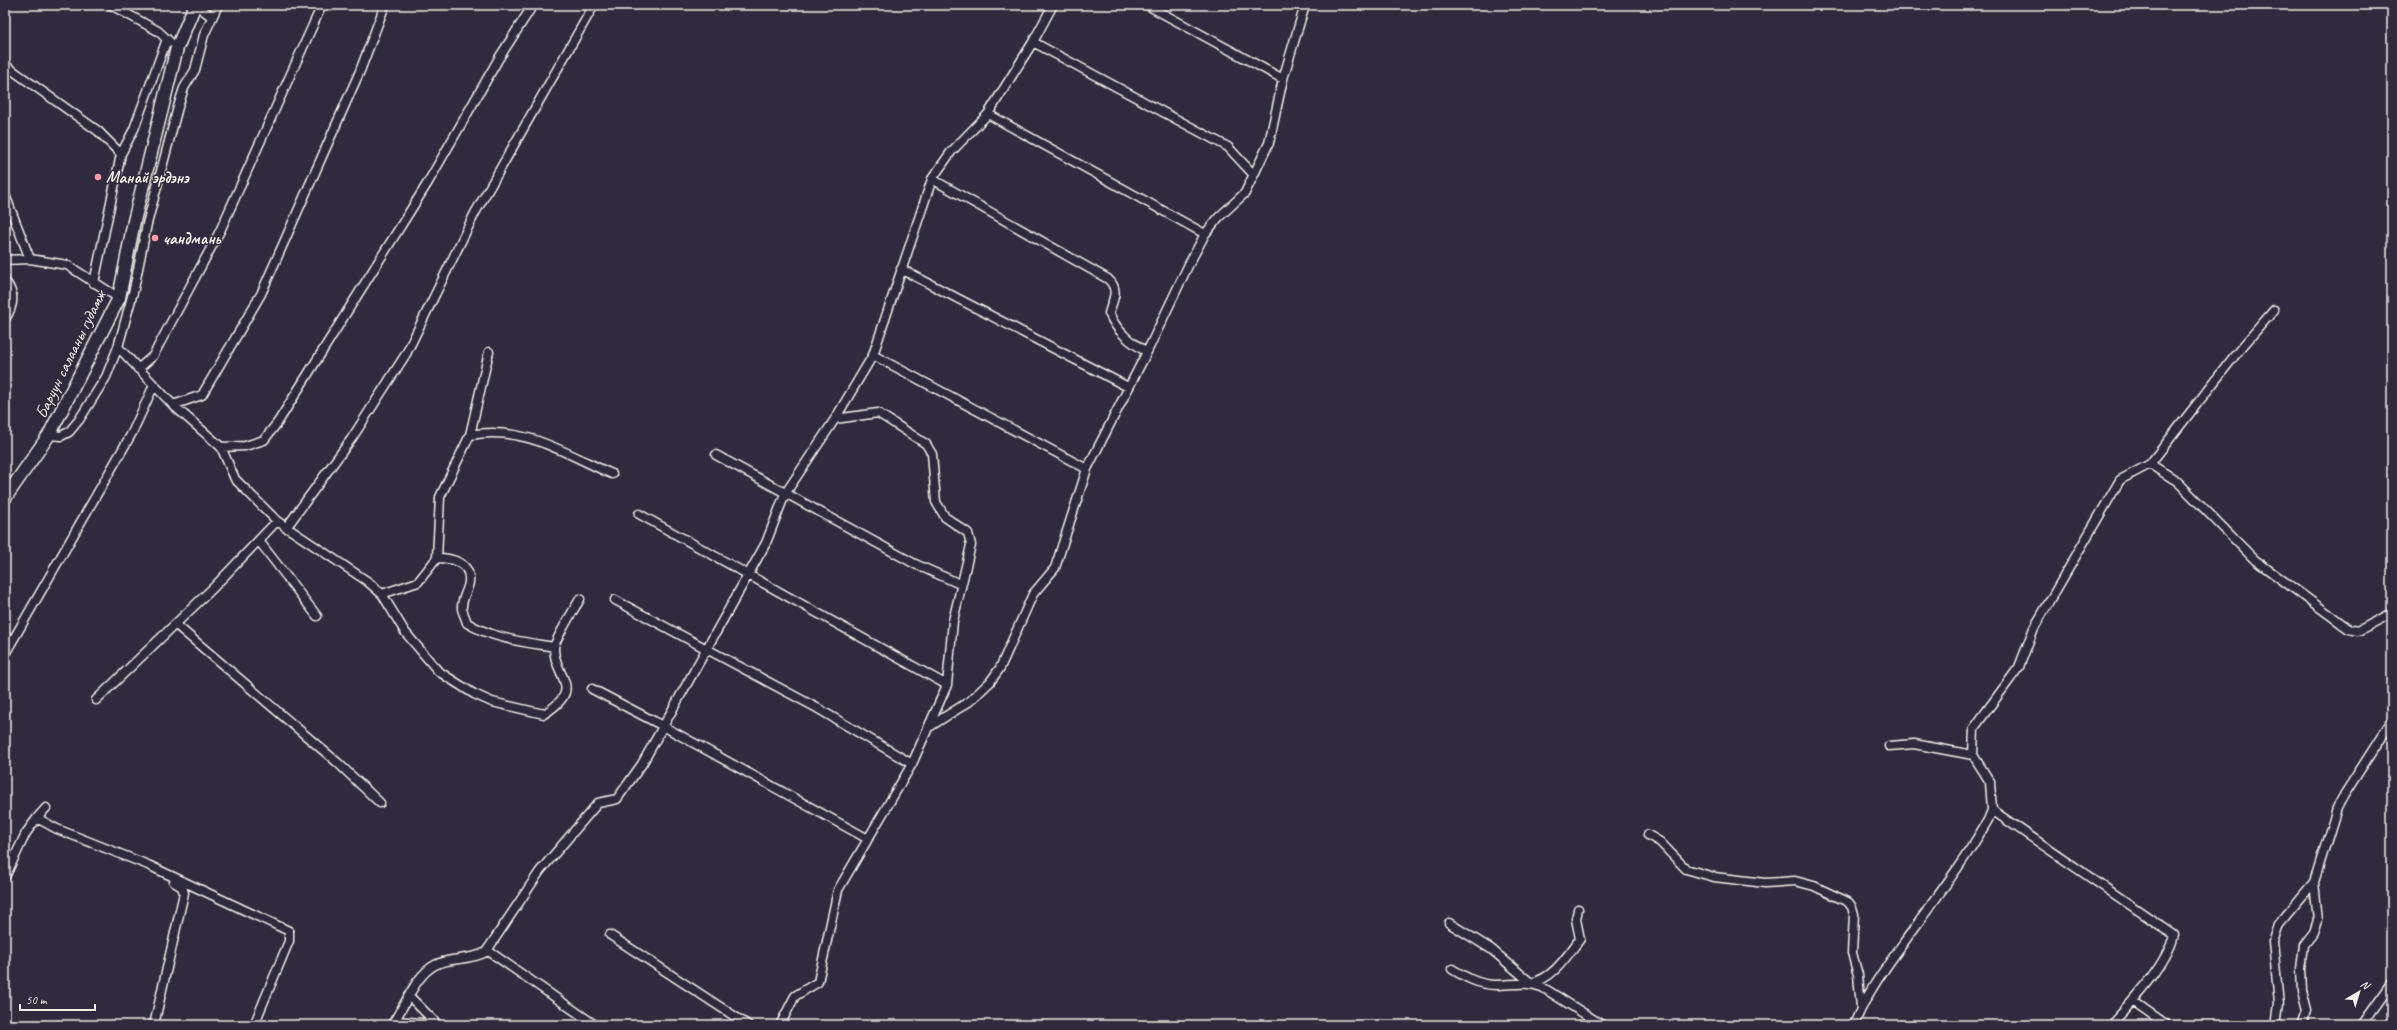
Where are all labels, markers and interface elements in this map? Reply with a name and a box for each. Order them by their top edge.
place label: Манай эрдэнэ [106,167,190,188]
marker: Манай эрдэнэ [93,172,103,182]
place label: чандмань [163,228,222,249]
marker: чандмань [150,233,160,243]
street label: Баруун салааны гудамж [30,285,111,422]
north arrow [2339,972,2379,1012]
text: N [2358,977,2374,993]
scale bar [20,986,95,1012]
text: 50 m [26,992,48,1008]

